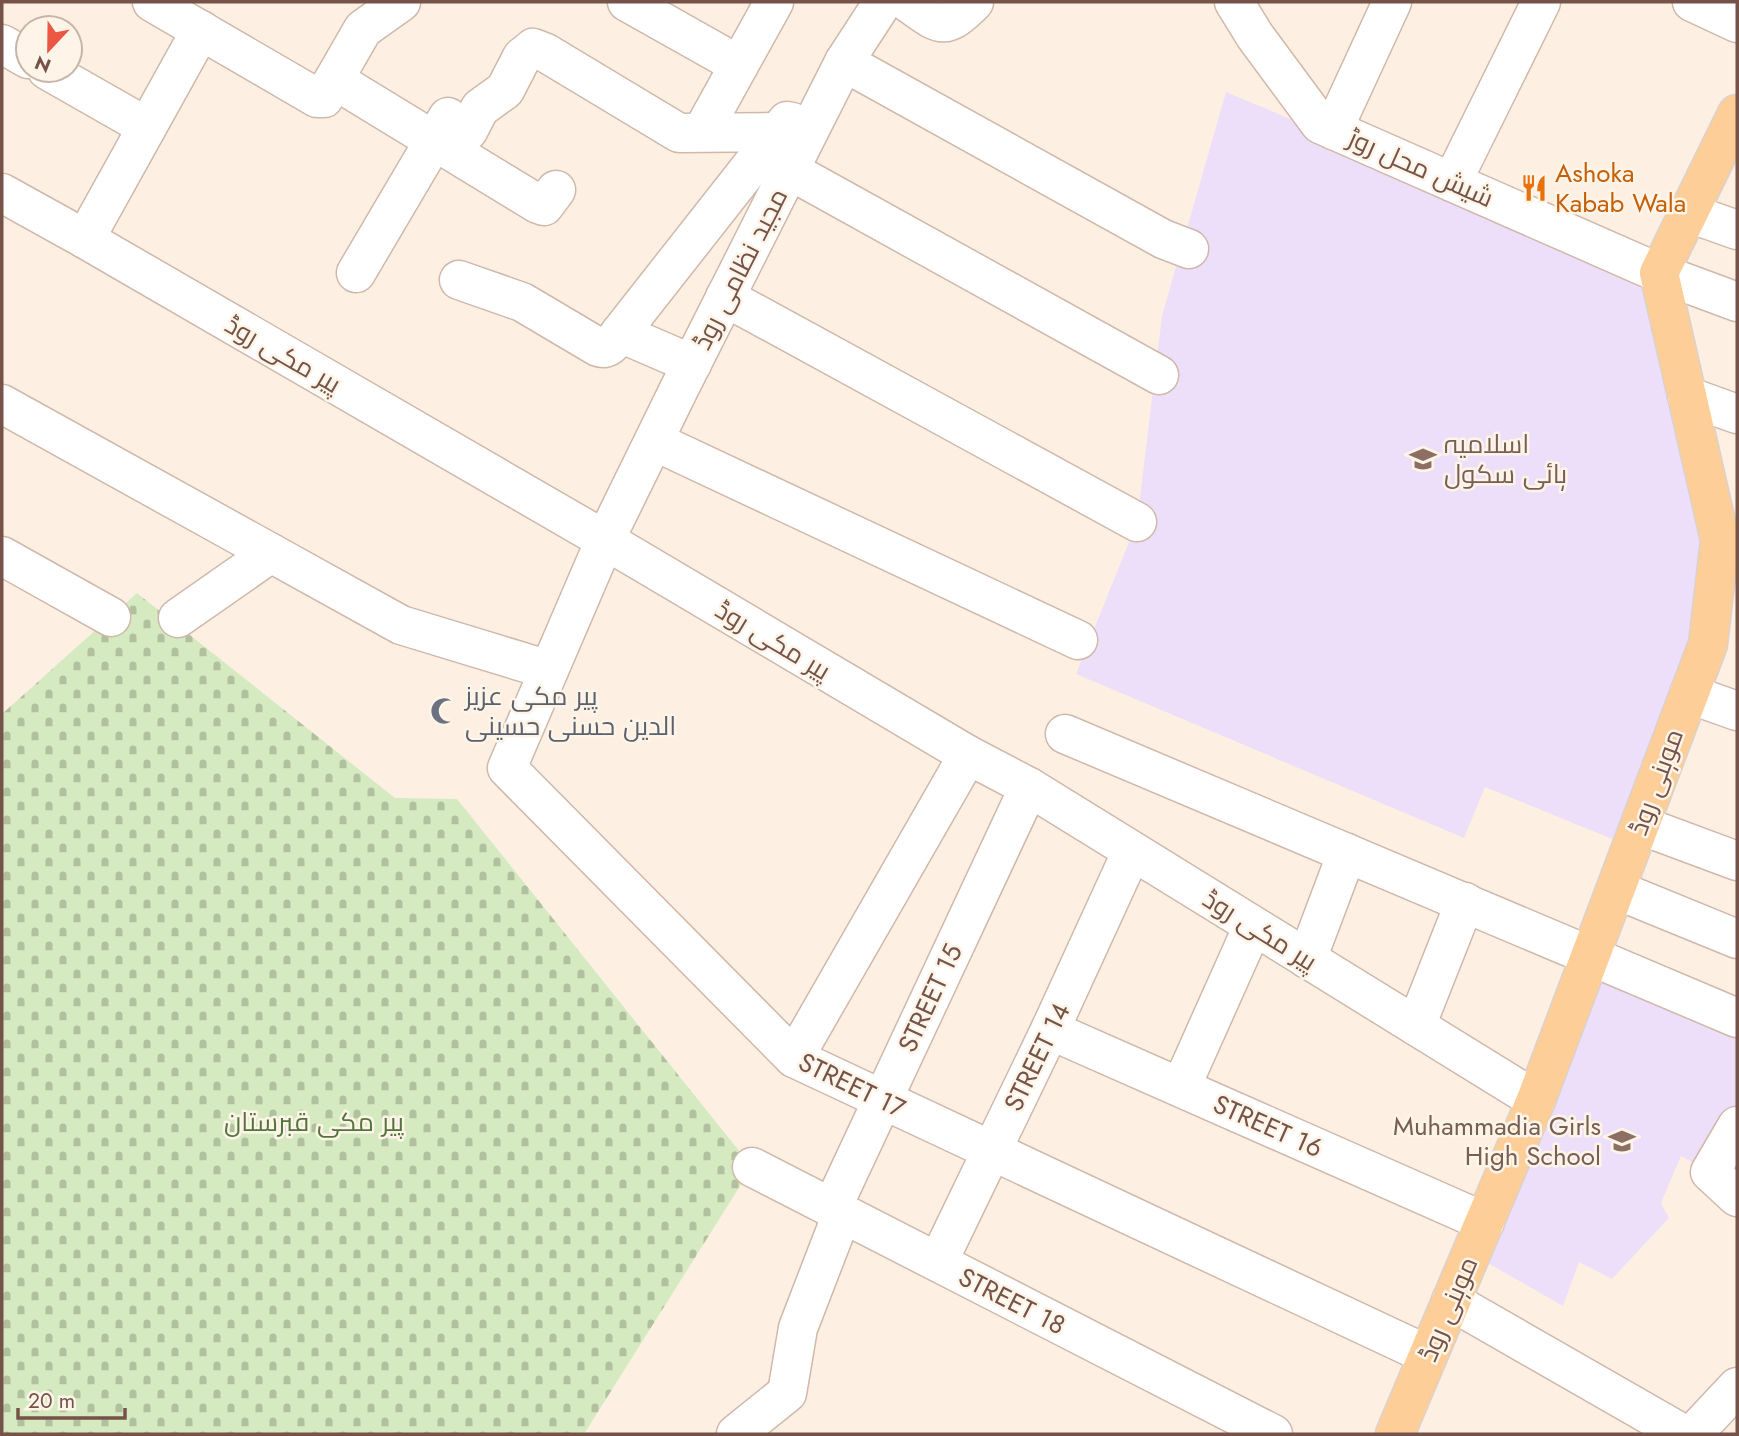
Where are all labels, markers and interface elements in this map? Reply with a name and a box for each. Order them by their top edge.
north arrow [14,14,84,84]
text: N [31,49,55,80]
street label: شیش محل روڑ [1340,118,1500,217]
place label: Ashoka Kabab Wala [1555,154,1686,222]
restaurant icon: Ashoka Kabab Wala [1519,173,1549,203]
street label: مجید نظامی روڈ [683,182,797,356]
street label: پیر مکی روڈ [218,305,348,403]
place label: اسلامیہ ہائی سکول [1444,425,1567,493]
school or university icon: اسلامیہ ہائی سکول [1408,444,1438,474]
street label: پیر مکی روڈ [708,591,838,689]
place label: پیر مکی عزیز الدین حسنی حسینی [463,677,676,745]
mosque icon: پیر مکی عزیز الدین حسنی حسینی [429,696,459,726]
street label: موہنی روڈ [1619,724,1693,840]
street label: پیر مکی روڈ [1196,880,1325,980]
street label: STREET 15 [888,938,972,1058]
street label: STREET 14 [994,996,1080,1118]
street label: STREET 17 [792,1043,912,1127]
street label: STREET 16 [1207,1085,1329,1167]
park label: پیر مکی قبرستان [224,1103,404,1141]
place label: Muhammadia Girls High School [1393,1107,1601,1175]
school or university icon: Muhammadia Girls High School [1607,1126,1637,1156]
street label: موہنی روڈ [1409,1251,1487,1367]
street label: STREET 18 [952,1258,1072,1344]
scale bar [18,1376,124,1420]
text: 20 m [28,1386,75,1416]

